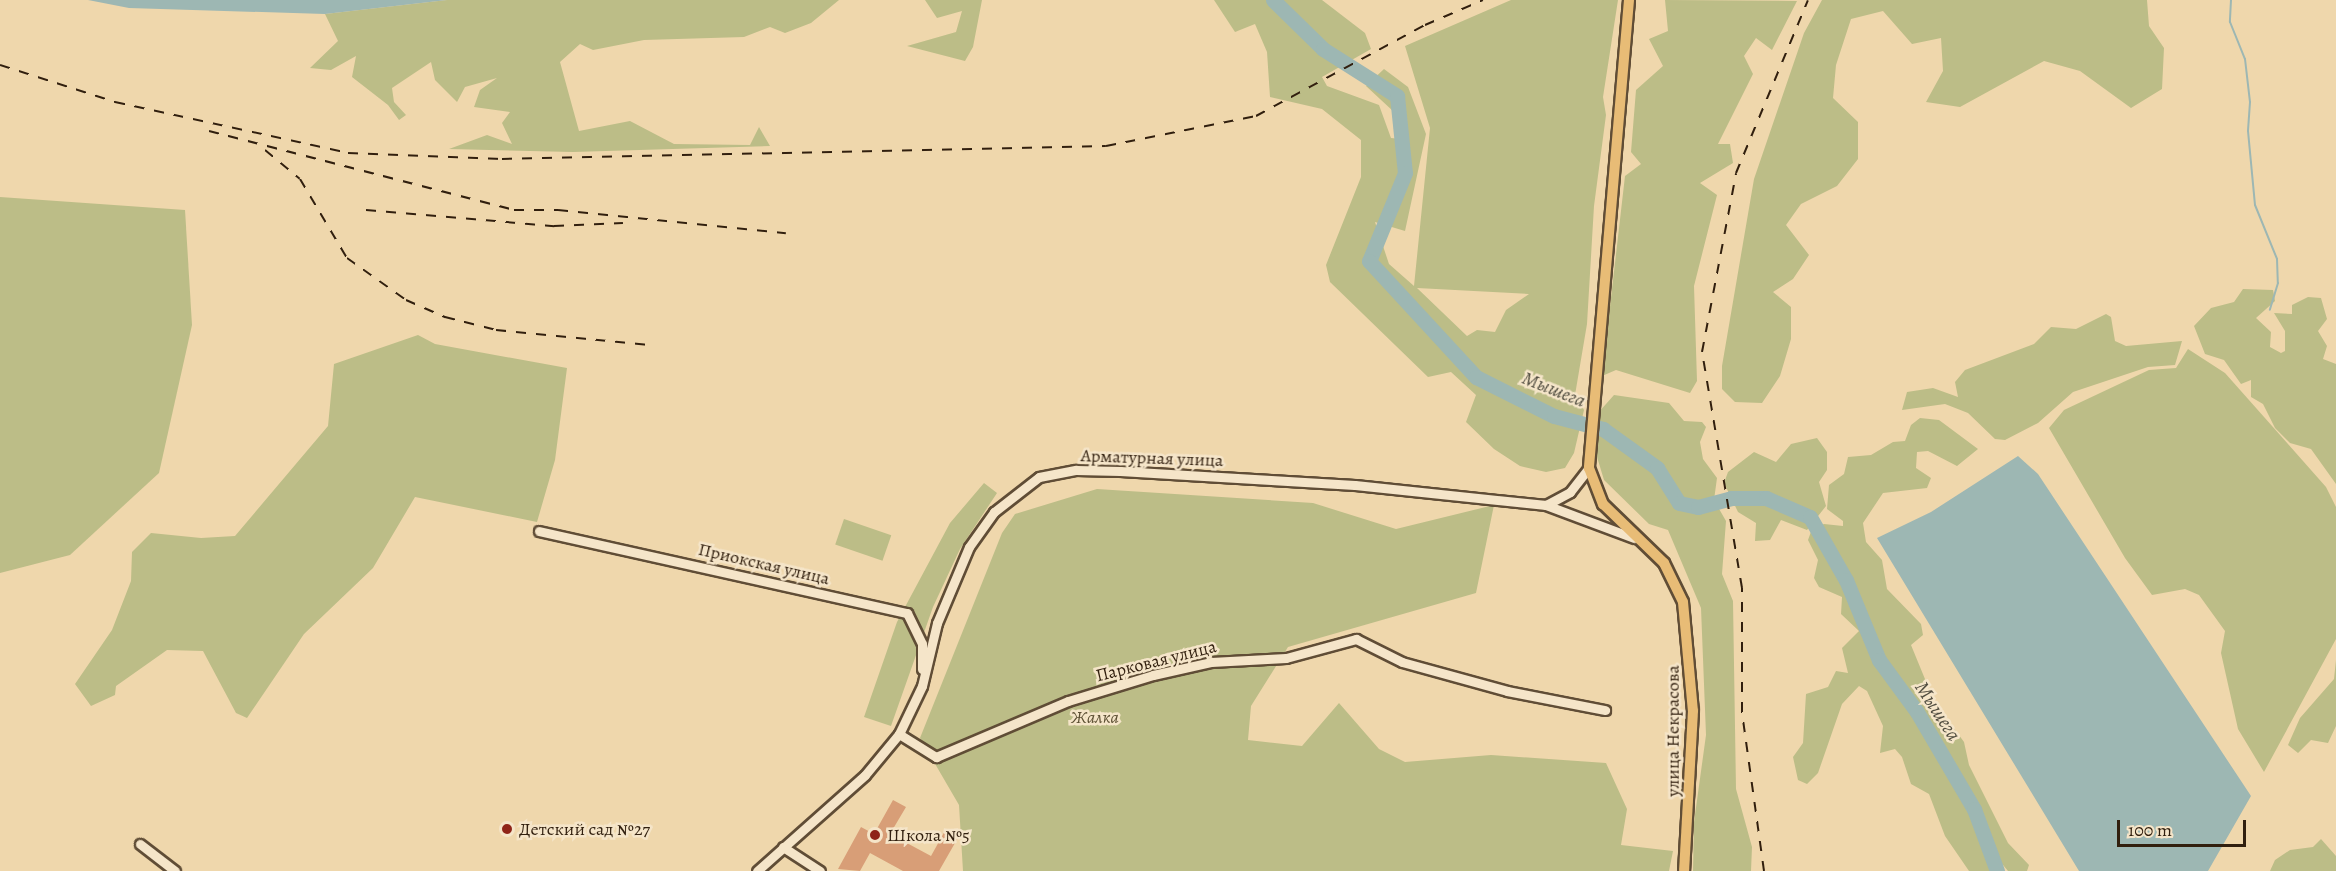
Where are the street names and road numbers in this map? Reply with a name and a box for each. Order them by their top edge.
street label: Арматурная улица [1080,445,1224,471]
street label: Приокская улица [696,538,832,590]
street label: Парковая улица [1094,636,1218,686]
street label: улица Некрасова [1662,665,1684,797]

